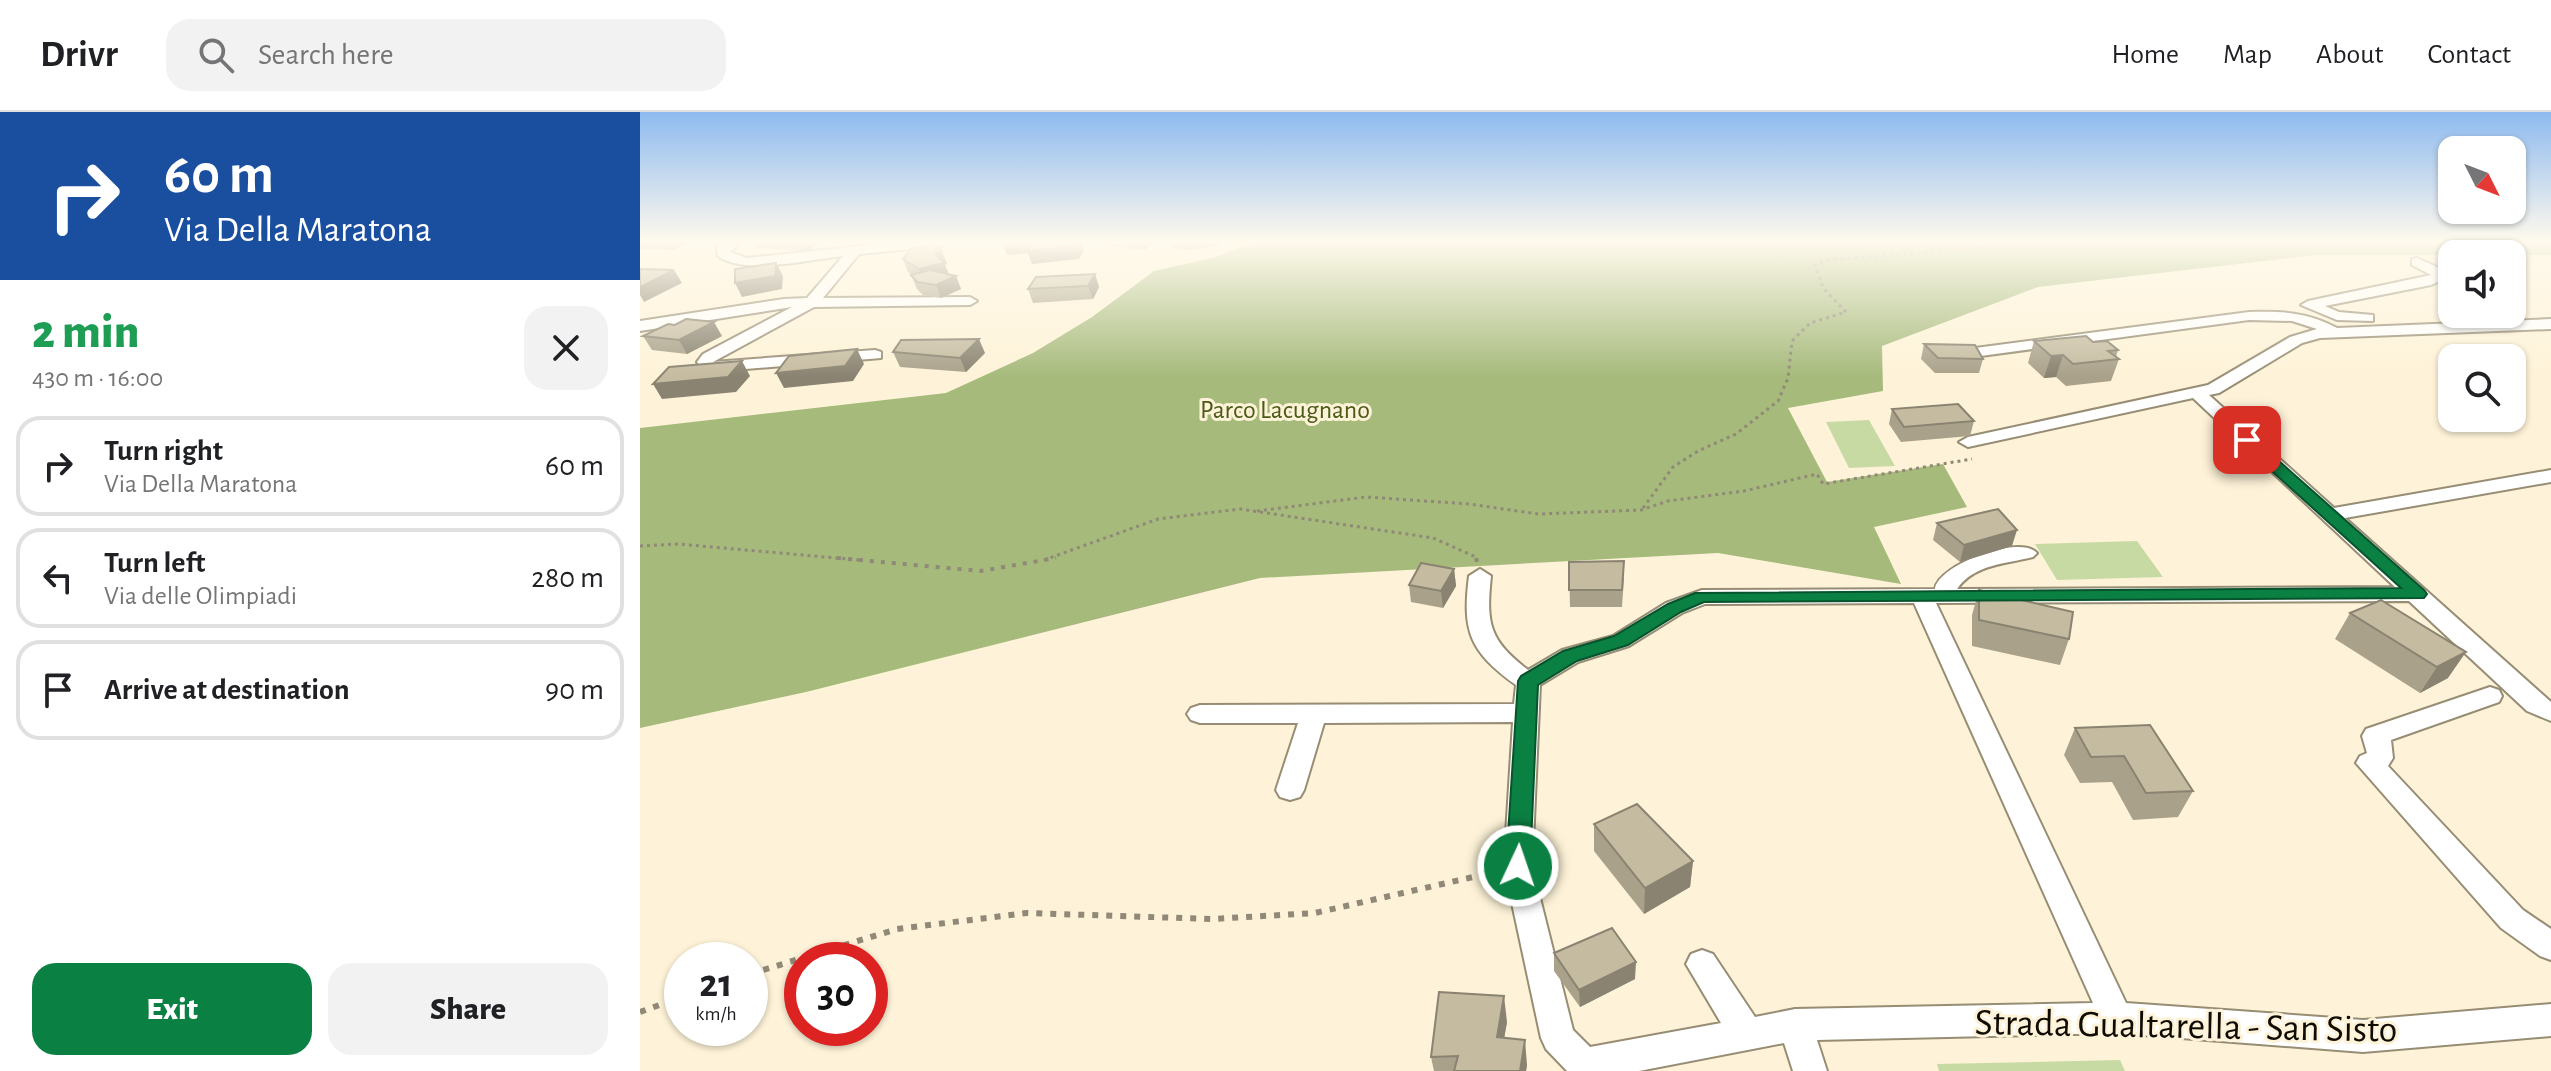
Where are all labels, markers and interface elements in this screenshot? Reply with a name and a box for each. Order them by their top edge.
search box [166,19,726,91]
icon: search [194,33,238,77]
text: Drivr [40,36,118,74]
text: Search here [258,40,394,70]
text: Home [2112,41,2179,69]
text: Map [2223,41,2272,69]
text: About [2316,41,2384,69]
text: Contact [2428,41,2511,69]
north arrow [2438,136,2526,224]
map controls [2438,136,2526,432]
icon: right [32,144,136,248]
text: 60 m [164,147,274,203]
text: Via Della Maratona [164,212,432,248]
button: sound [2438,240,2526,328]
button: close [524,306,608,390]
text: 2 min [32,309,140,357]
button: search [2438,344,2526,432]
text: 430 m · 16:00 [32,365,163,391]
park label: Parco Lacugnano [1200,397,1370,423]
pin [2213,406,2281,474]
icon: arrive [2225,418,2269,462]
text: Turn right [104,436,223,466]
icon: right [36,444,80,488]
text: 60 m [545,451,604,481]
text: Via Della Maratona [104,471,297,497]
text: Turn left [104,548,205,578]
icon: left [36,556,80,600]
text: 280 m [531,563,604,593]
text: Via delle Olimpiadi [104,583,297,609]
icon: arrive [36,668,80,712]
text: Arrive at destination [104,675,350,705]
text: 90 m [545,675,604,705]
position arrow [1476,824,1560,908]
speed limit sign: 30 [784,942,888,1046]
button: Exit [32,963,312,1055]
button: Share [328,963,608,1055]
text: 21 [699,964,733,1004]
text: km/h [695,1004,737,1024]
street label: Strada Gualtarella - San Sisto [1974,1004,2398,1050]

